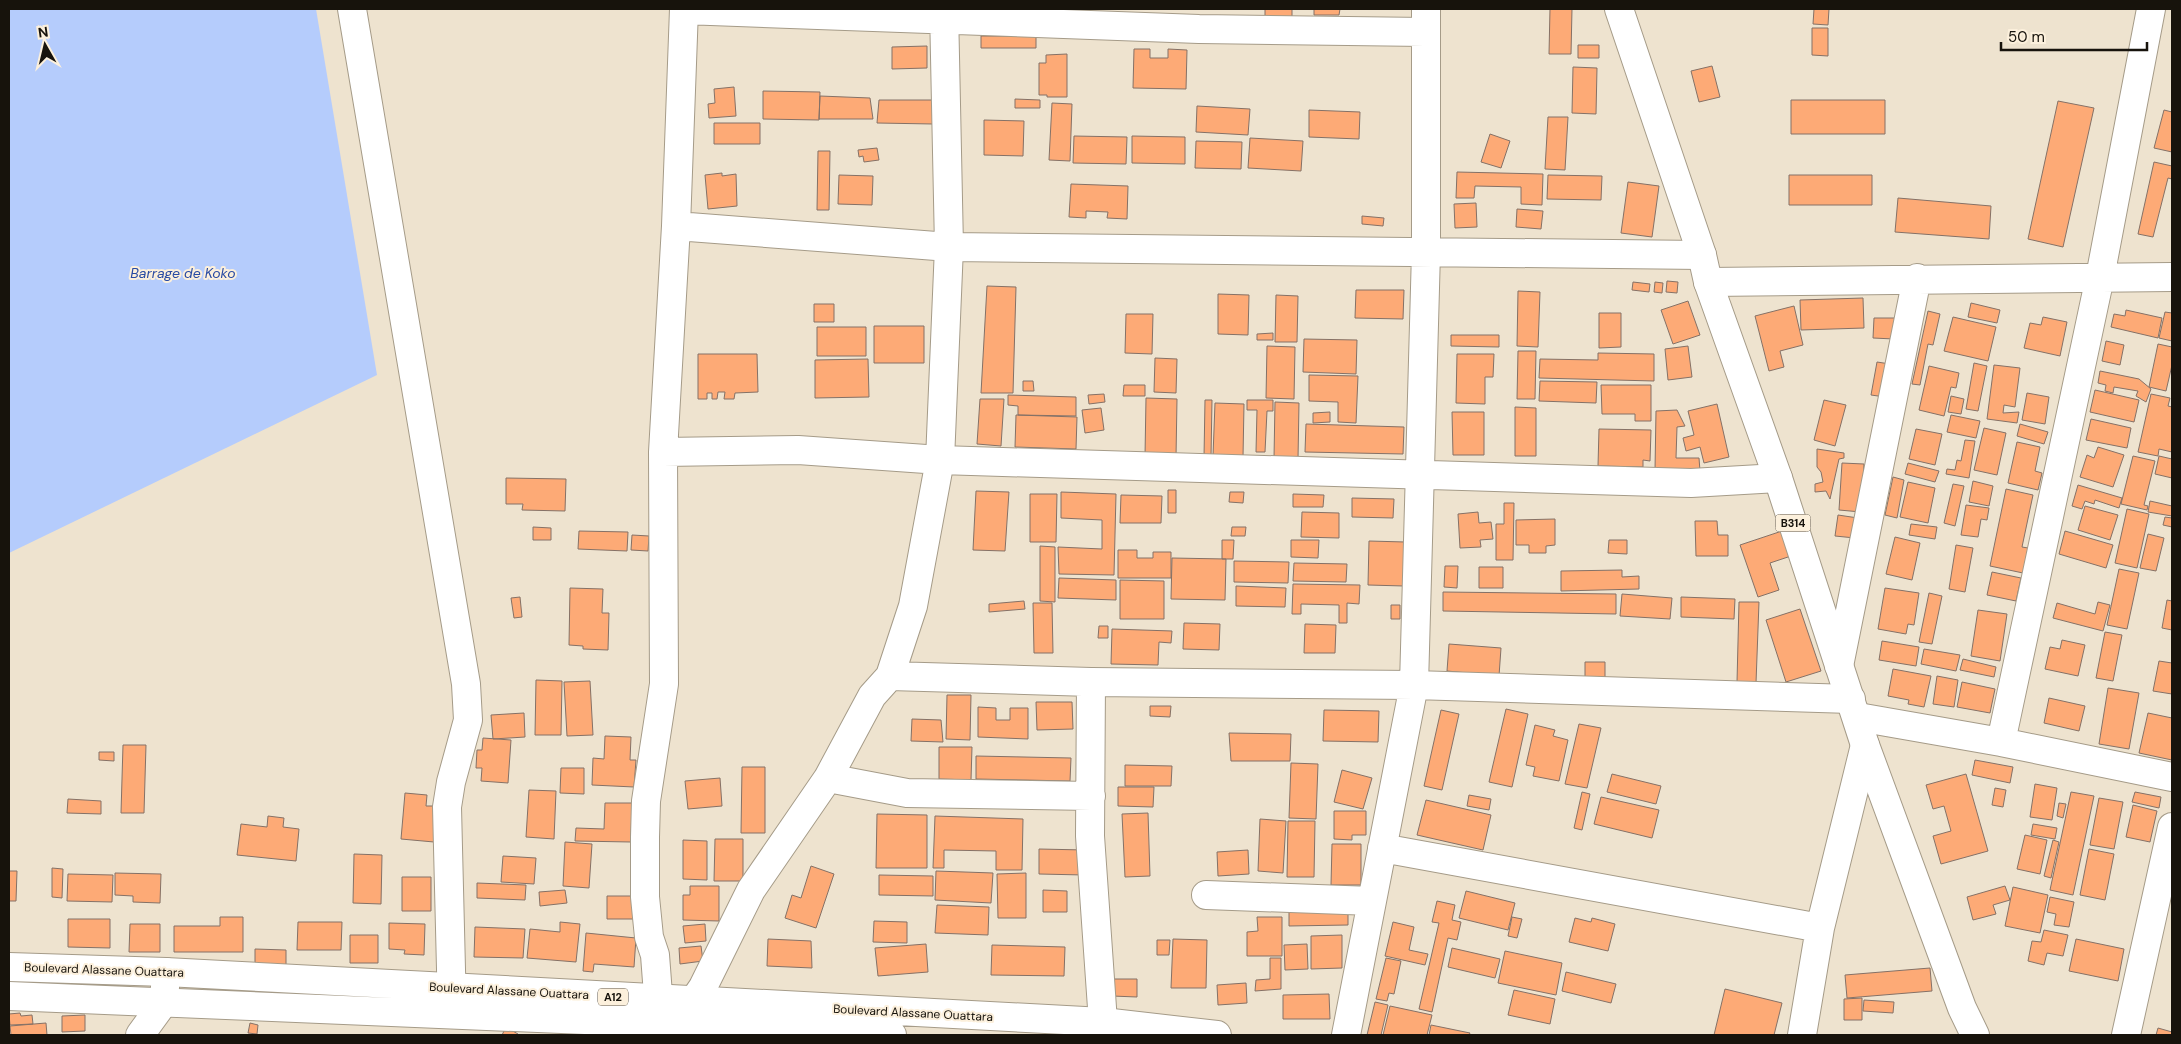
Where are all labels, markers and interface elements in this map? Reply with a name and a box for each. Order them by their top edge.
north arrow [20,20,70,70]
scale bar [2001,20,2147,52]
text: N [37,23,50,42]
text: 50 m [2008,27,2045,47]
water label: Barrage de Koko [130,264,236,282]
road number: B314 [1776,514,1810,532]
street label: Boulevard Alassane Ouattara [24,959,184,981]
street label: Boulevard Alassane Ouattara [429,979,589,1003]
road number: A12 [598,989,628,1006]
street label: Boulevard Alassane Ouattara [833,1001,993,1025]

